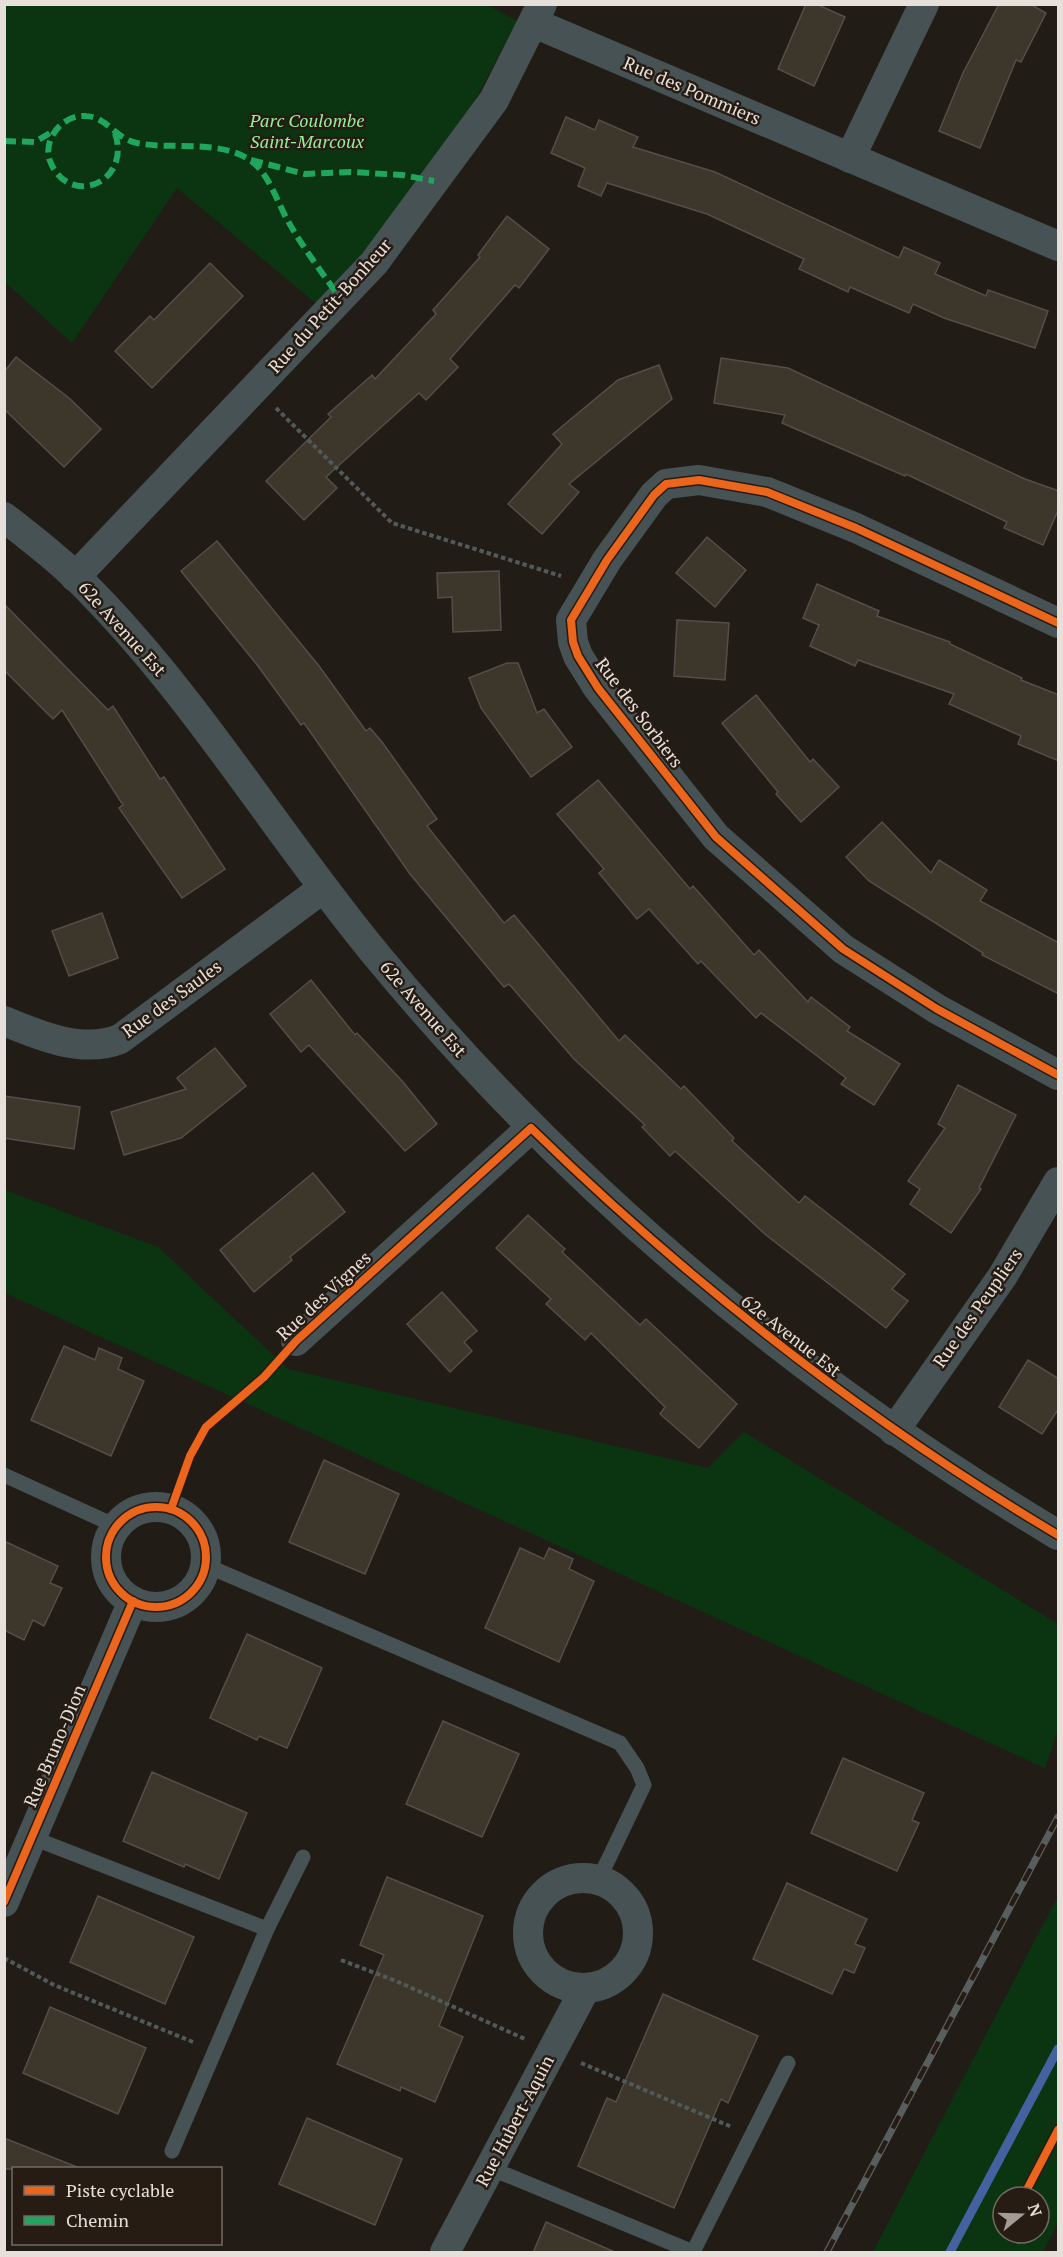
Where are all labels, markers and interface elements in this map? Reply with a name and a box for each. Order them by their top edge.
street label: Rue des Pommiers [620,50,765,130]
park label: Parc Coulombe Saint-Marcoux [249,108,365,153]
street label: Rue du Petit-Bonheur [262,233,396,378]
street label: 62e Avenue Est [73,576,172,681]
street label: Rue des Sorbiers [591,652,689,772]
street label: Rue des Saules [117,954,226,1043]
street label: 62e Avenue Est [375,955,473,1062]
street label: Rue des Peupliers [927,1243,1027,1372]
street label: Rue des Vignes [271,1245,376,1345]
street label: 62e Avenue Est [737,1289,847,1382]
street label: Rue Bruno-Dion [18,1681,91,1810]
street label: Rue Hubert-Aquin [469,2050,559,2190]
legend [12,2167,222,2245]
text: Piste cyclable [66,2178,174,2202]
north arrow [991,2185,1051,2245]
text: N [1023,2201,1048,2219]
text: Chemin [66,2208,129,2232]

